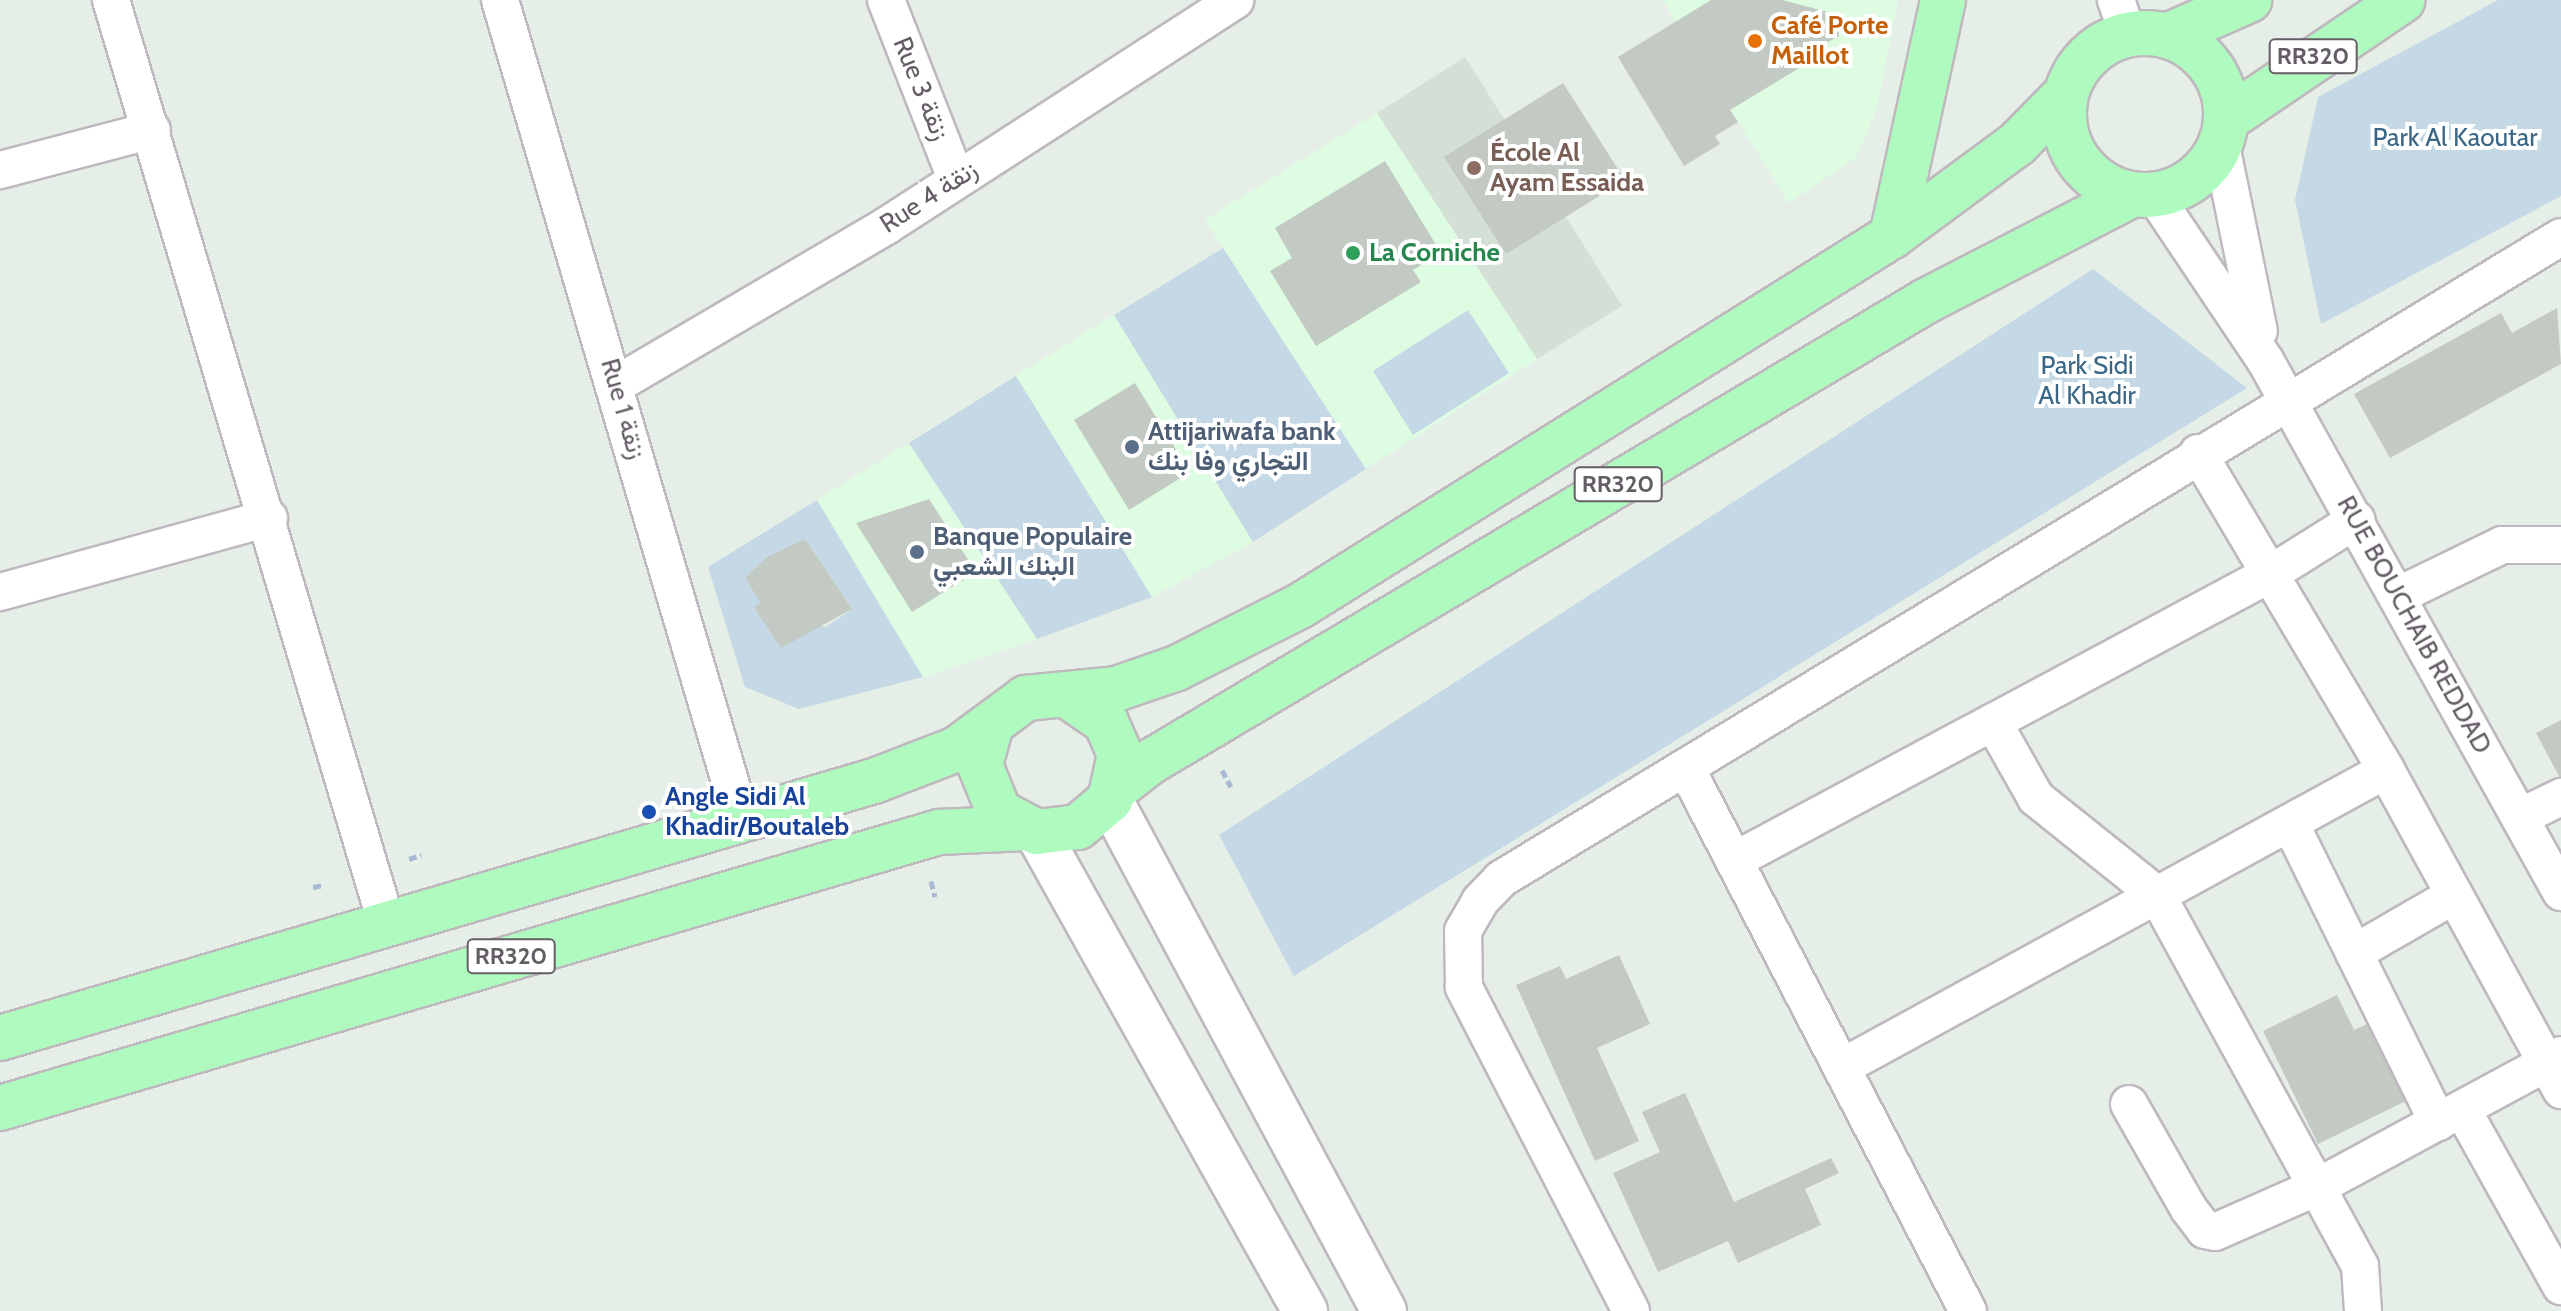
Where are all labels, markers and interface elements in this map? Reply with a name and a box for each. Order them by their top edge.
place label: Café Porte Maillot [1771,10,1888,72]
marker: Café Porte Maillot [1746,32,1764,50]
street label: Rue 3 زنقة [886,33,956,145]
road number: RR320 [2267,36,2359,76]
park label: Park Al Kaoutar [2372,122,2538,154]
place label: École Al Ayam Essaida [1490,137,1644,198]
street label: Rue 4 زنقة [874,154,984,240]
marker: École Al Ayam Essaida [1465,159,1483,177]
place label: La Corniche [1369,237,1500,269]
marker: La Corniche [1344,244,1362,262]
park label: Park Sidi Al Khadir [2038,350,2136,412]
street label: Rue 1 زنقة [594,355,652,463]
place label: Attijariwafa bank التجاري وفا بنك [1148,416,1336,478]
marker: Attijariwafa bank التجاري وفا بنك [1123,438,1141,456]
road number: RR320 [1572,464,1664,504]
street label: RUE BOUCHAIB REDDAD [2330,491,2498,759]
place label: Banque Populaire البنك الشعبي [933,521,1132,582]
marker: Banque Populaire البنك الشعبي [908,543,926,561]
place label: Angle Sidi Al Khadir/Boutaleb [665,781,849,842]
marker: Angle Sidi Al Khadir/Boutaleb [640,803,658,821]
road number: RR320 [465,936,557,976]

